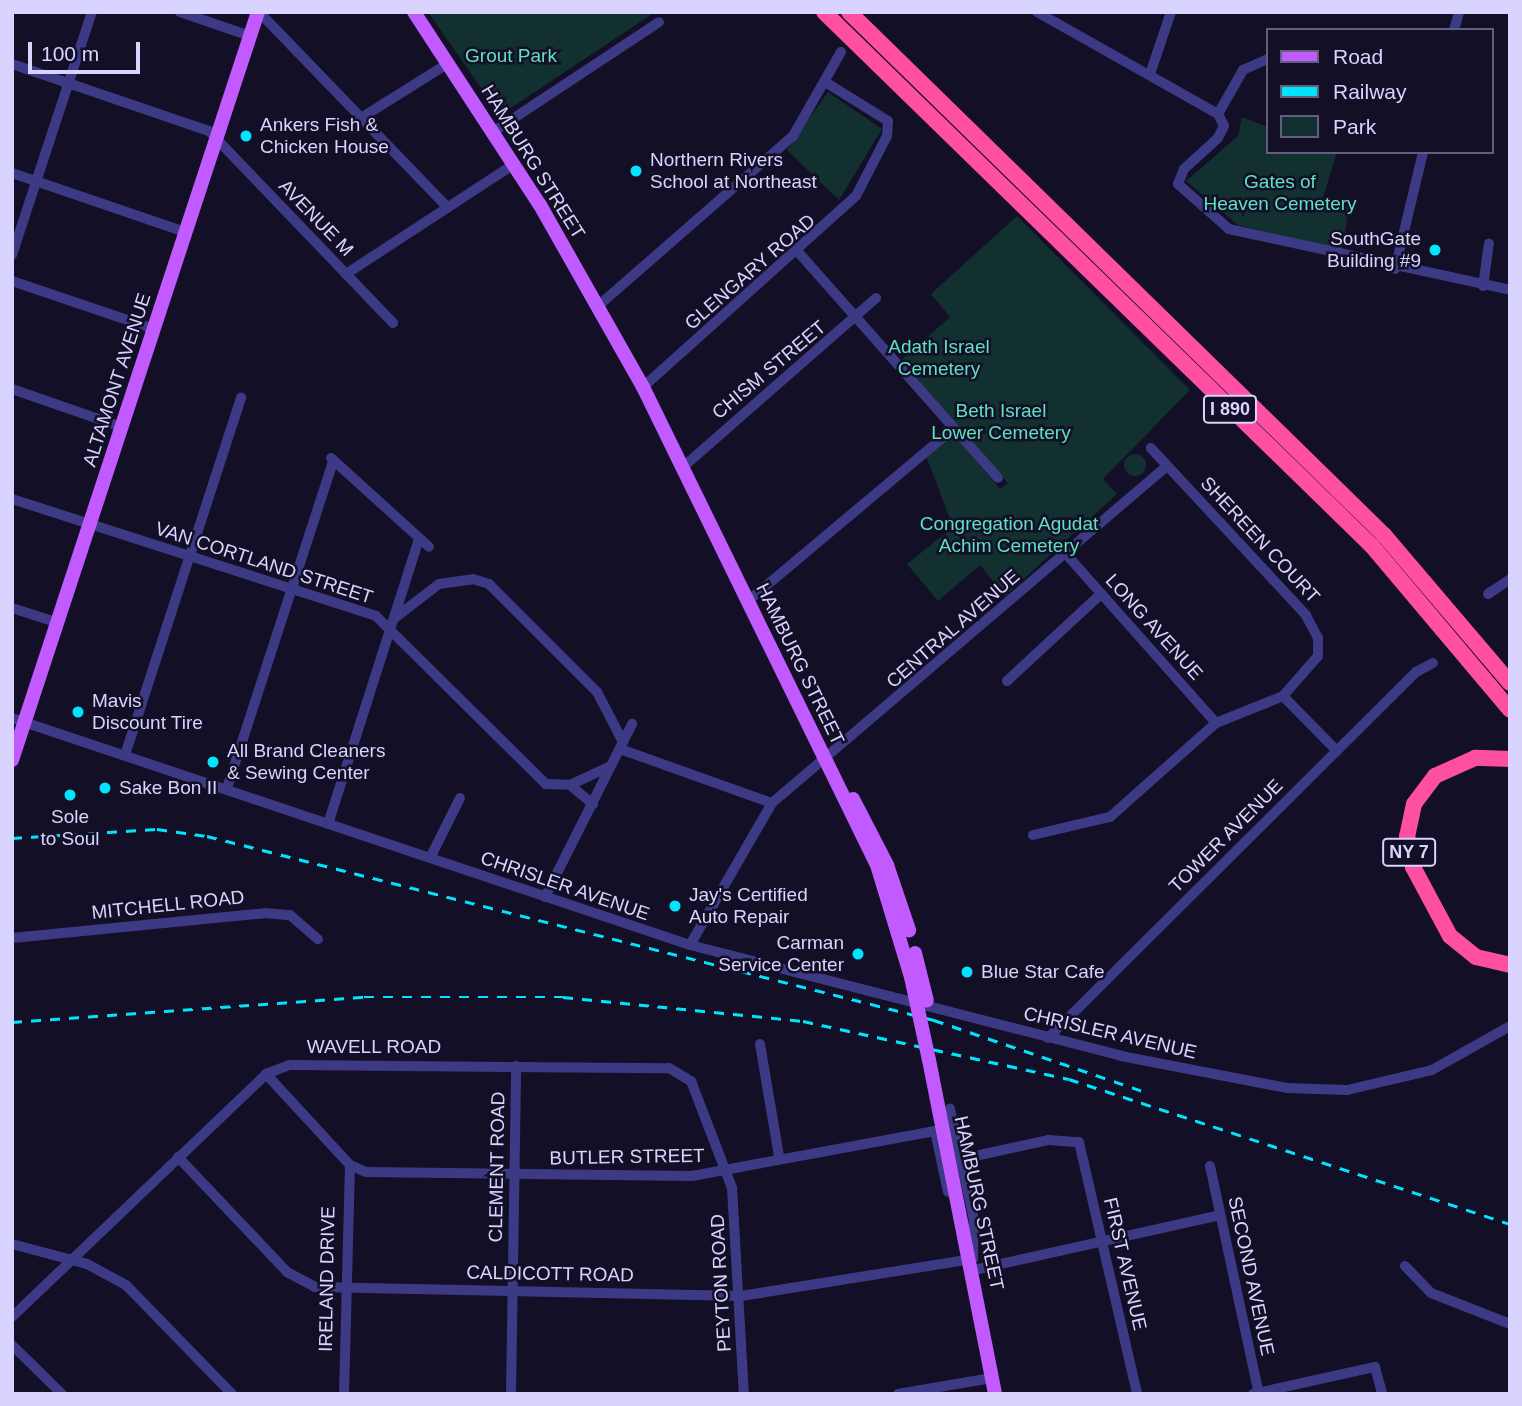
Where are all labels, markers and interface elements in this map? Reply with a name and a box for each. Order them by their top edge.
scale bar [32,28,144,72]
legend [1266,28,1494,154]
text: 100 m [41,42,99,65]
park label: Grout Park [465,45,557,67]
text: Road [1333,45,1383,68]
text: Railway [1333,80,1407,103]
street label: HAMBURG STREET [476,81,590,243]
place label: Ankers Fish & Chicken House [260,114,389,158]
text: Park [1333,115,1376,138]
marker: Ankers Fish & Chicken House [238,128,254,144]
place label: Northern Rivers School at Northeast [650,149,817,193]
marker: Northern Rivers School at Northeast [628,163,644,179]
park label: Gates of Heaven Cemetery [1203,171,1357,215]
street label: AVENUE M [274,175,358,261]
street label: GLENGARY ROAD [680,209,820,335]
place label: SouthGate Building #9 [1327,228,1421,272]
marker: SouthGate Building #9 [1427,242,1443,258]
street label: ALTAMONT AVENUE [78,290,156,470]
street label: CHISM STREET [707,316,831,424]
park label: Adath Israel Cemetery [888,336,990,380]
road number: I 890 [1202,394,1258,424]
park label: Beth Israel Lower Cemetery [931,400,1071,444]
street label: SHEREEN COURT [1196,472,1324,608]
park label: Congregation Agudat Achim Cemetery [919,513,1099,557]
street label: VAN CORTLAND STREET [152,517,376,609]
street label: CENTRAL AVENUE [881,564,1025,694]
street label: LONG AVENUE [1100,569,1208,685]
street label: HAMBURG STREET [751,579,849,749]
place label: Mavis Discount Tire [92,690,203,734]
marker: Mavis Discount Tire [70,704,86,720]
place label: All Brand Cleaners & Sewing Center [227,740,385,784]
marker: All Brand Cleaners & Sewing Center [205,754,221,770]
street label: TOWER AVENUE [1164,774,1288,898]
place label: Sake Bon II [119,777,217,799]
marker: Sake Bon II [97,780,113,796]
marker: Sole to Soul [62,787,78,803]
place label: Sole to Soul [40,806,100,850]
road number: NY 7 [1381,838,1437,866]
street label: CHRISLER AVENUE [477,846,653,926]
place label: Jay's Certified Auto Repair [689,884,808,928]
street label: MITCHELL ROAD [90,886,246,924]
marker: Jay's Certified Auto Repair [667,898,683,914]
place label: Carman Service Center [718,932,844,976]
marker: Carman Service Center [850,946,866,962]
place label: Blue Star Cafe [981,961,1105,983]
marker: Blue Star Cafe [959,964,975,980]
street label: CHRISLER AVENUE [1021,1002,1199,1064]
street label: WAVELL ROAD [306,1036,442,1058]
street label: CLEMENT ROAD [484,1091,510,1243]
street label: HAMBURG STREET [949,1114,1009,1292]
street label: BUTLER STREET [549,1144,705,1170]
street label: SECOND AVENUE [1223,1194,1279,1358]
street label: FIRST AVENUE [1098,1195,1152,1333]
street label: IRELAND DRIVE [314,1206,340,1352]
street label: PEYTON ROAD [706,1214,736,1352]
street label: CALDICOTT ROAD [466,1261,634,1287]

